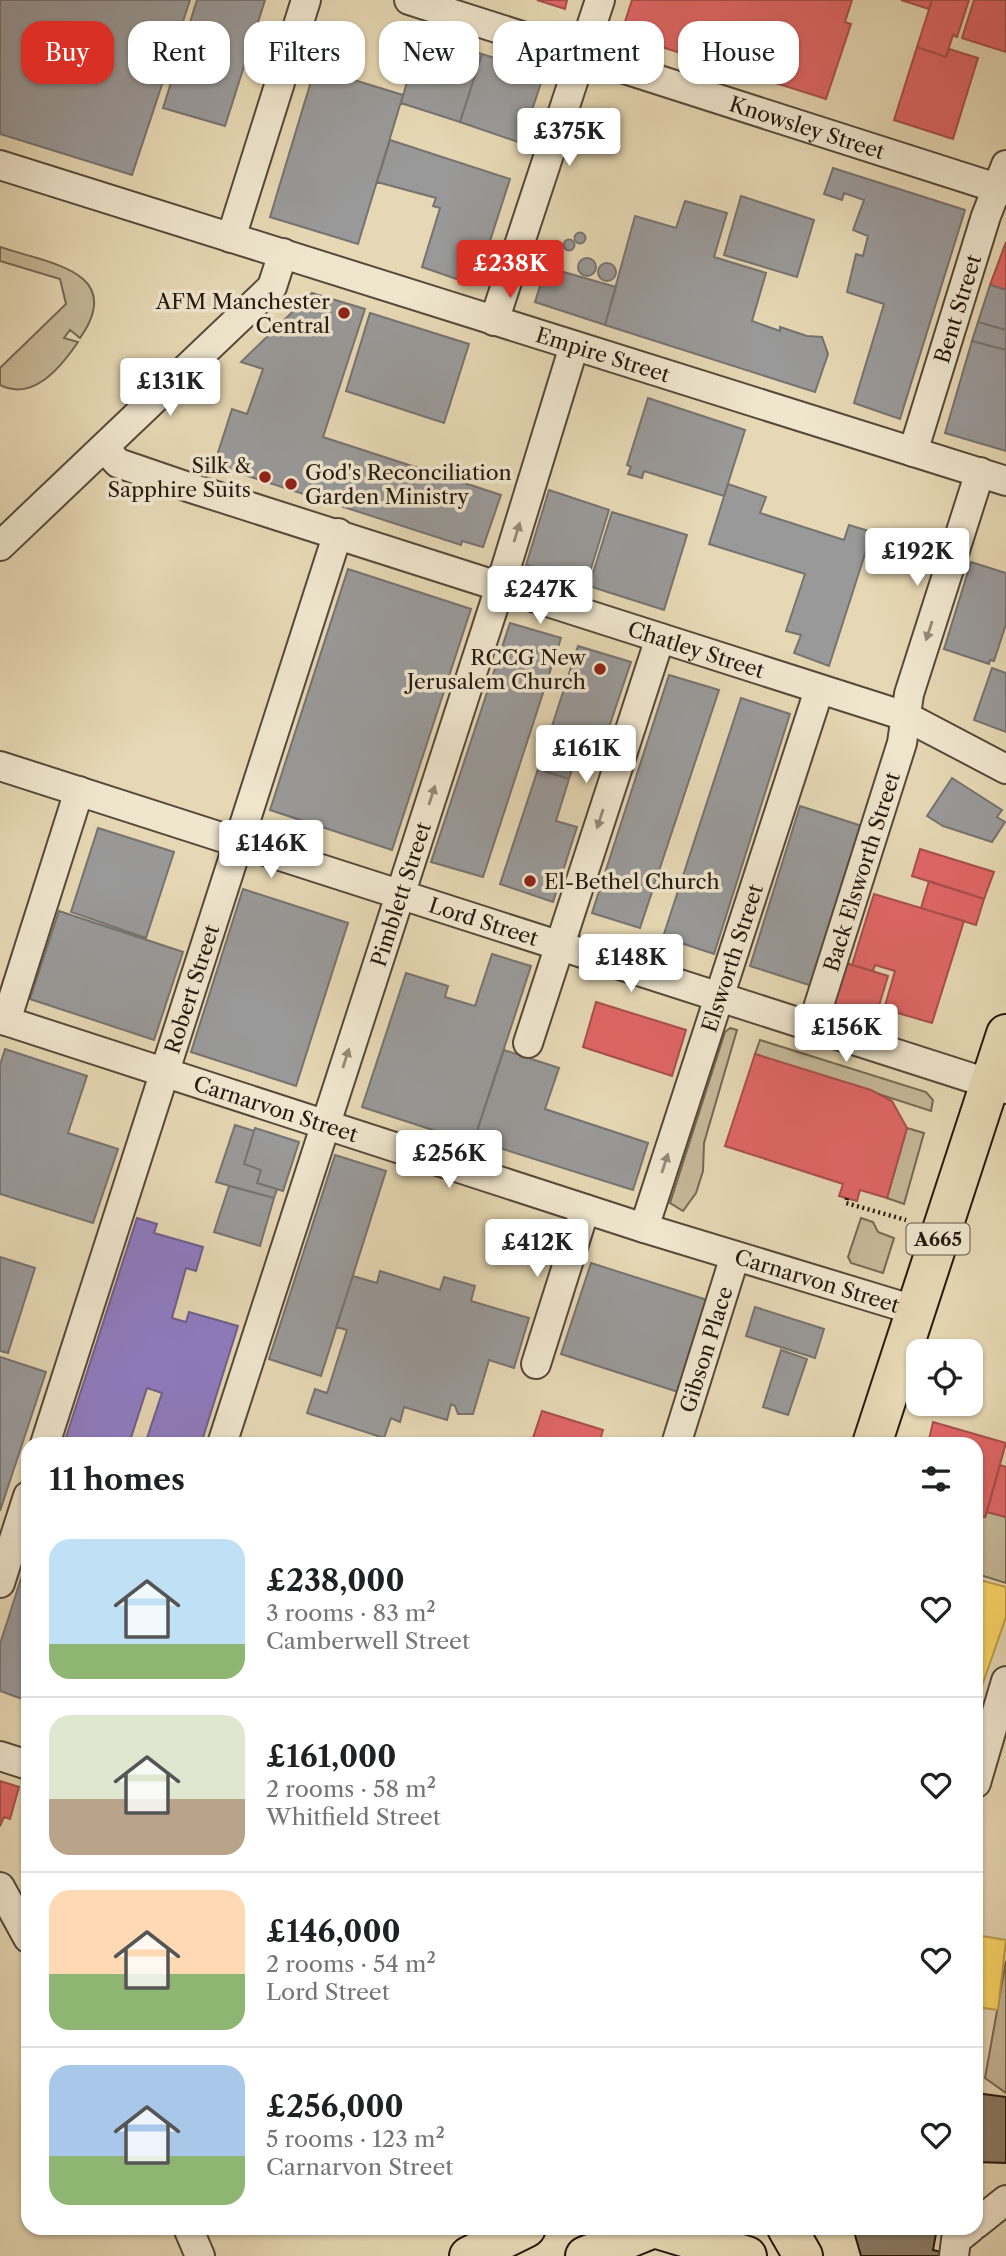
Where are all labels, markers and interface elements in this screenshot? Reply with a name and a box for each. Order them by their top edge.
chip: Buy [21,21,114,84]
chip: Rent [128,21,230,84]
chip: Filters [244,21,365,84]
chip: New [379,21,479,84]
chip: Apartment [493,21,664,84]
chip: House [678,21,799,84]
street label: Knowsley Street [726,91,888,164]
pin: £375K [520,108,618,168]
text: £375K [533,117,605,145]
pin: £238K [461,240,559,300]
text: £238K [473,249,547,277]
street label: Bent Street [929,251,986,366]
place label: AFM Manchester Central [155,289,330,338]
marker: AFM Manchester Central [336,305,352,321]
street label: Empire Street [533,322,674,387]
pin: £131K [121,358,219,418]
text: £131K [136,367,204,395]
place label: Silk & Sapphire Suits [108,453,251,502]
place label: God's Reconciliation Garden Ministry [305,460,512,509]
marker: Silk & Sapphire Suits [257,469,273,485]
marker: God's Reconciliation Garden Ministry [283,476,299,492]
one-way arrow [512,521,522,542]
pin: £192K [868,528,966,588]
text: £192K [881,537,953,565]
pin: £247K [491,566,589,626]
text: £247K [503,575,577,603]
street label: Chatley Street [625,616,768,683]
one-way arrow [923,620,934,641]
place label: RCCG New Jerusalem Church [404,645,587,694]
marker: RCCG New Jerusalem Church [592,661,608,677]
pin: £161K [537,726,635,785]
text: £161K [552,734,620,762]
street label: Back Elsworth Street [818,768,905,975]
one-way arrow [427,784,437,805]
one-way arrow [595,809,605,830]
street label: Pimblett Street [365,818,436,970]
pin: £146K [222,820,320,880]
text: £146K [235,829,307,857]
place label: El-Bethel Church [544,869,720,894]
marker: El-Bethel Church [522,873,538,889]
street label: Elsworth Street [696,880,768,1035]
street label: Lord Street [426,892,542,951]
street label: Robert Street [159,921,224,1057]
pin: £148K [582,934,680,994]
text: £148K [595,943,667,971]
pin: £156K [797,1004,895,1064]
text: £156K [811,1013,881,1041]
one-way arrow [341,1047,351,1068]
street label: Carnarvon Street [191,1070,362,1147]
pin: £256K [400,1130,498,1190]
text: £256K [412,1139,486,1167]
one-way arrow [660,1152,670,1173]
pin: £412K [488,1220,586,1279]
road number: A665 [906,1224,970,1254]
text: £412K [501,1228,573,1256]
street label: Carnarvon Street [732,1244,903,1318]
street label: Gibson Place [674,1283,737,1416]
map controls [906,1339,983,1416]
button: locate [906,1339,983,1416]
icon: filters [917,1460,955,1498]
text: 11 homes [49,1461,185,1498]
text: £238,000 [266,1562,405,1599]
icon: home [105,1567,189,1651]
icon: heart [917,1590,955,1628]
text: 3 rooms · 83 m² [266,1599,436,1627]
text: Camberwell Street [266,1627,470,1655]
text: £161,000 [266,1738,396,1775]
icon: home [105,1743,189,1827]
icon: heart [917,1766,955,1804]
text: 2 rooms · 58 m² [266,1775,436,1803]
text: Whitfield Street [266,1803,441,1831]
text: £146,000 [266,1913,401,1950]
icon: home [105,1918,189,2002]
icon: heart [917,1941,955,1979]
text: 2 rooms · 54 m² [266,1950,436,1978]
text: Lord Street [266,1978,390,2006]
text: £256,000 [266,2088,404,2125]
icon: home [105,2093,189,2177]
icon: heart [917,2116,955,2154]
text: 5 rooms · 123 m² [266,2125,445,2153]
text: Carnarvon Street [266,2153,453,2181]

